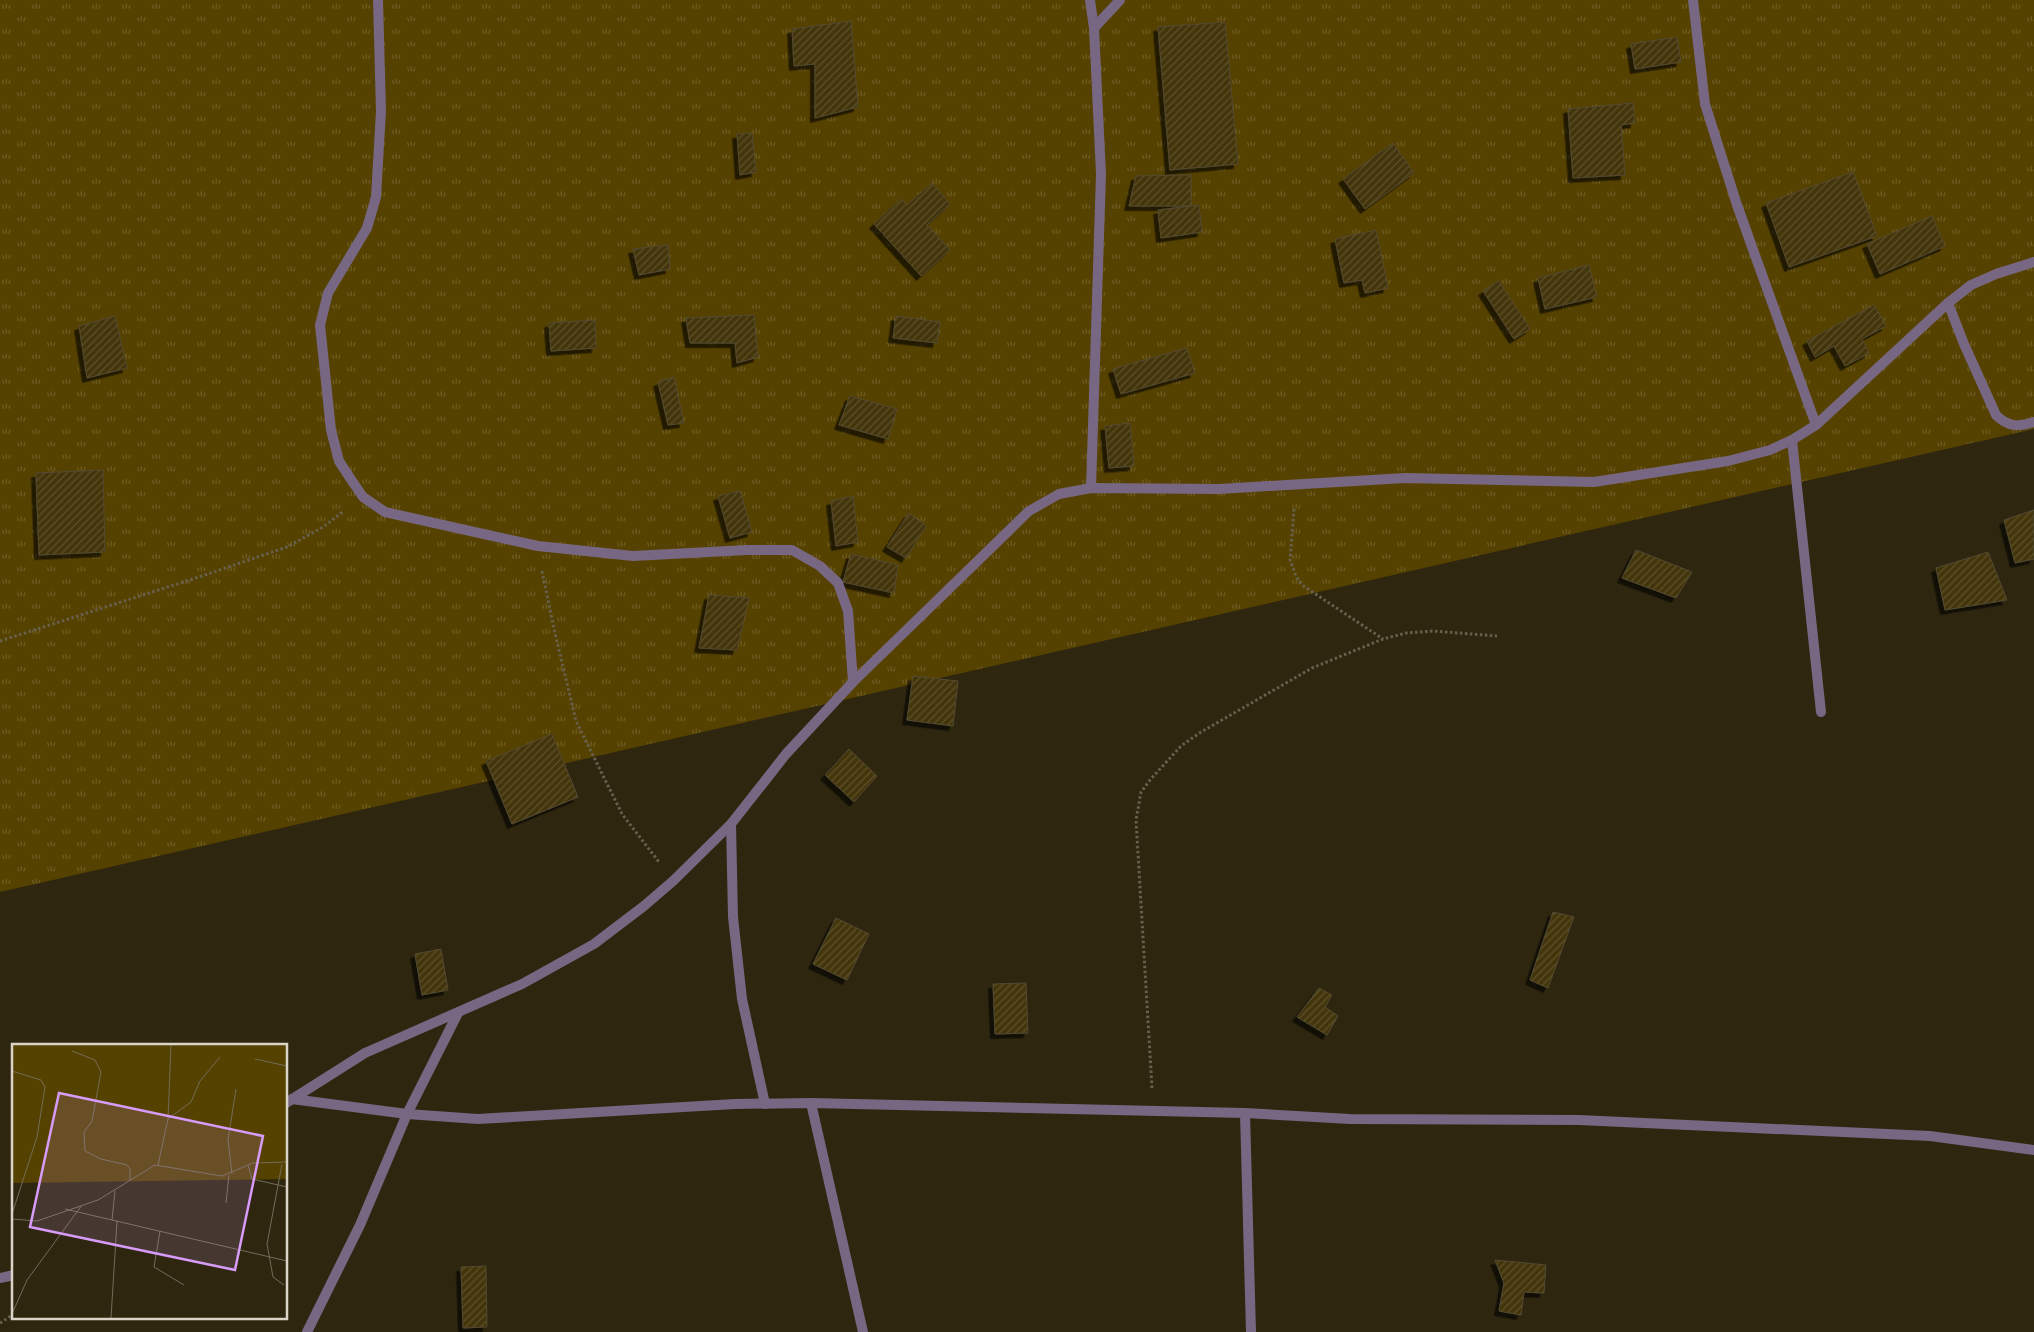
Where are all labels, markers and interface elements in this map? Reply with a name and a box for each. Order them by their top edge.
inset map [12,1044,288,1320]

